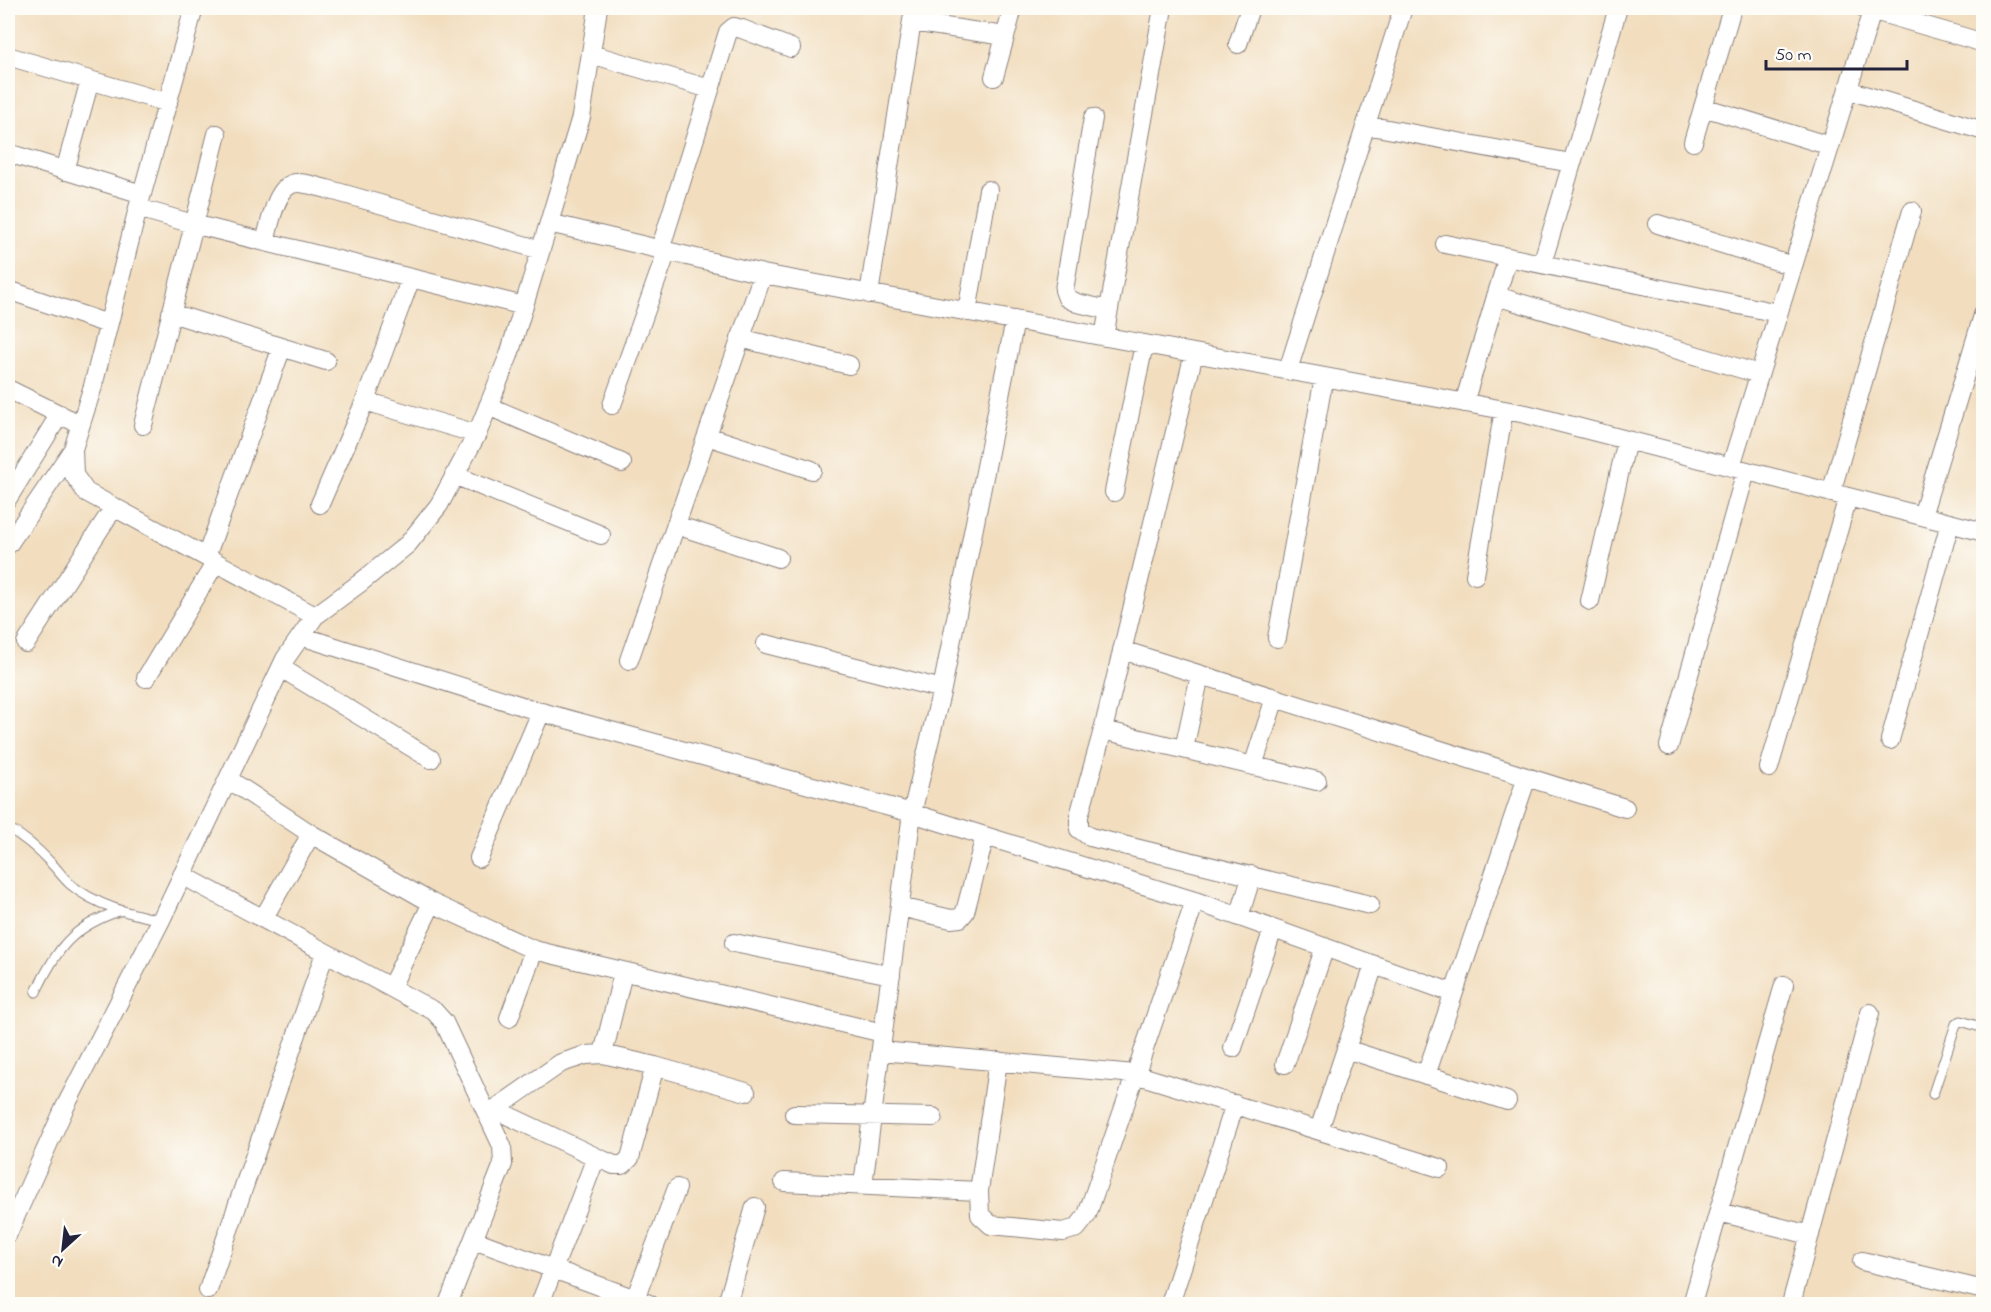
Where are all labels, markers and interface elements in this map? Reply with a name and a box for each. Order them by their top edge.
scale bar [1766,33,1907,71]
text: 50 m [1775,43,1812,69]
north arrow [33,1219,93,1279]
text: N [47,1247,67,1274]

